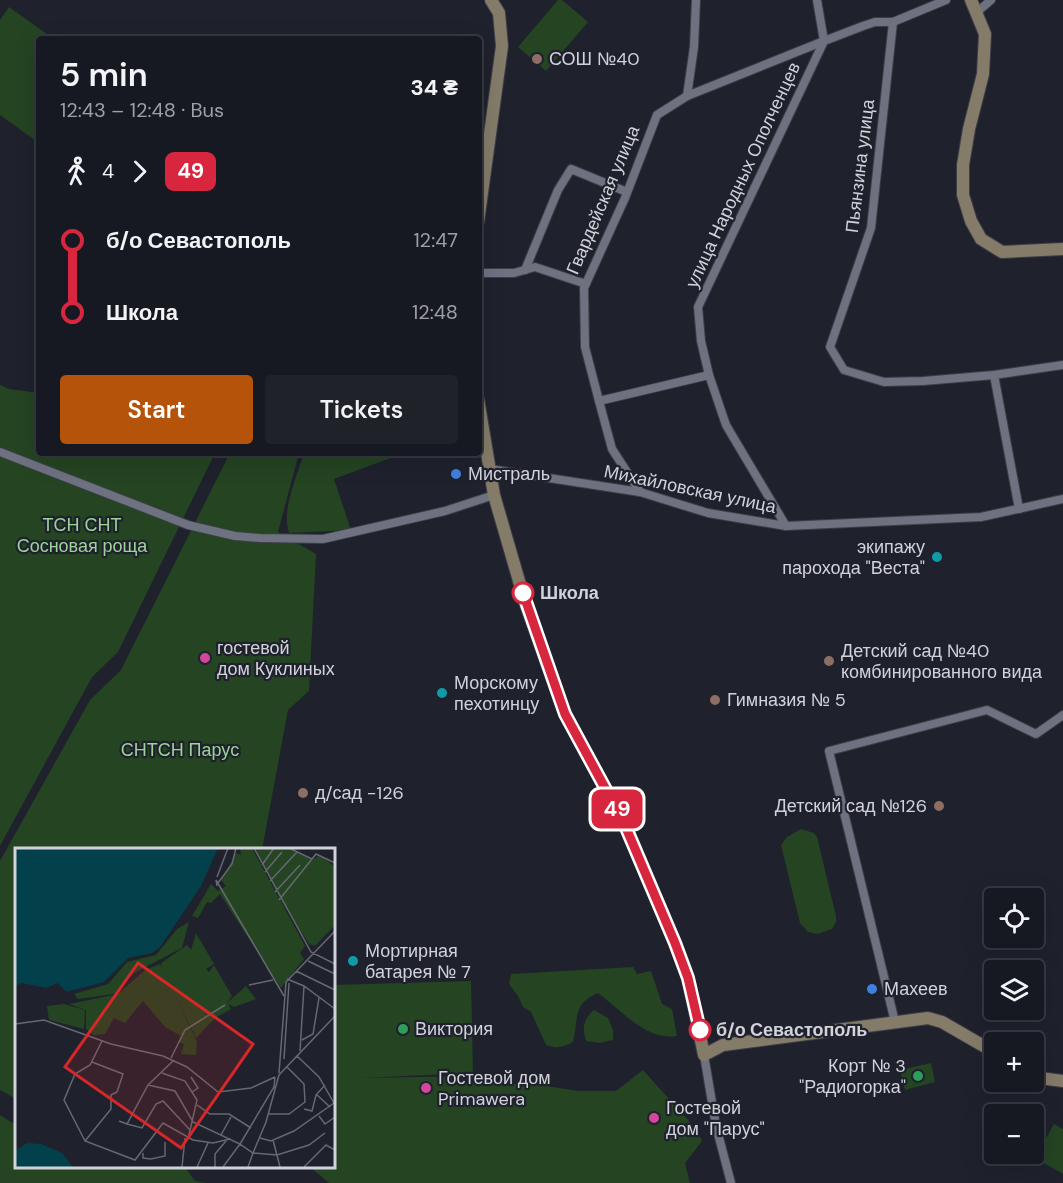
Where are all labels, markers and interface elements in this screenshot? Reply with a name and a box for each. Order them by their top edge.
place label: СОШ №40 [549,47,639,71]
marker: СОШ №40 [530,52,544,66]
text: 5 min [60,53,148,96]
street label: улица Народных Ополченцев [680,58,806,292]
text: 34 ₴ [411,73,458,102]
text: 12:43 – 12:48 · Bus [60,97,224,123]
street label: Пьянзина улица [840,97,880,234]
street label: Гвардейская улица [561,121,646,278]
icon: walk [60,155,93,188]
icon: forward [123,155,156,188]
text: 49 [177,157,204,185]
text: 4 [102,158,114,184]
text: б/о Севастополь [106,226,291,255]
text: 12:47 [413,227,458,253]
text: Школа [106,298,178,327]
text: 12:48 [412,299,458,325]
button: Start [60,375,253,444]
button: Tickets [265,375,458,444]
street label: Михайловская улица [602,459,779,519]
place label: Мистраль [468,462,550,486]
marker: Мистраль [449,467,463,481]
park label: ТСН СНТ Сосновая роща [17,513,148,558]
place label: экипажу парохода "Веста" [782,535,925,580]
marker: экипажу парохода "Веста" [930,550,944,564]
place label: Школа [540,581,600,605]
marker: Школа [512,582,534,604]
place label: гостевой дом Куклиных [217,636,335,681]
place label: Детский сад №40 комбинированного вида [841,639,1043,684]
marker: гостевой дом Куклиных [198,651,212,665]
marker: Детский сад №40 комбинированного вида [822,654,836,668]
place label: Морскому пехотинцу [454,671,539,716]
marker: Морскому пехотинцу [435,686,449,700]
place label: Гимназия № 5 [727,688,846,712]
marker: Гимназия № 5 [708,693,722,707]
park label: СНТСН Парус [121,738,239,762]
place label: д/сад -126 [315,781,404,805]
marker: д/сад -126 [296,786,310,800]
line badge: 49 [590,790,644,828]
place label: Детский сад №126 [775,794,927,818]
text: 49 [604,795,631,823]
marker: Детский сад №126 [932,799,946,813]
inset map [15,848,334,1168]
map controls [984,888,1044,1164]
button: locate [984,888,1044,948]
place label: Мортирная батарея № 7 [365,939,471,984]
marker: Мортирная батарея № 7 [346,954,360,968]
button: layers [984,960,1044,1020]
place label: Махеев [884,977,948,1001]
marker: Махеев [865,982,879,996]
place label: Виктория [415,1017,493,1041]
place label: б/о Севастополь [716,1018,867,1042]
marker: б/о Севастополь [689,1019,711,1041]
marker: Виктория [396,1022,410,1036]
button: + [984,1032,1044,1092]
place label: Корт № 3 "Радиогорка" [799,1054,906,1099]
place label: Гостевой дом Primawera [438,1066,551,1111]
marker: Корт № 3 "Радиогорка" [911,1069,925,1083]
marker: Гостевой дом Primawera [419,1081,433,1095]
place label: Гостевой дом "Парус" [666,1096,765,1141]
button: − [984,1104,1044,1164]
marker: Гостевой дом "Парус" [647,1111,661,1125]

